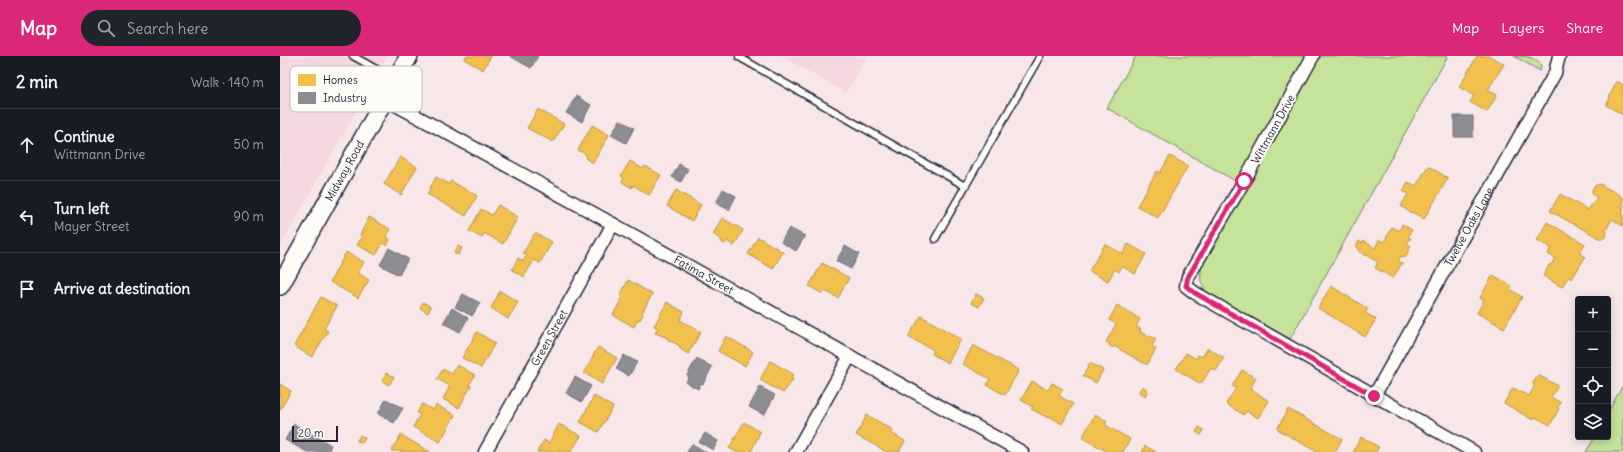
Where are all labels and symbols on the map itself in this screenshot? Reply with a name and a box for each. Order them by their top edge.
legend [290,66,422,112]
text: Homes [323,73,358,87]
text: Industry [323,91,366,105]
street label: Wittmann Drive [1248,92,1298,166]
street label: Midway Road [322,138,367,204]
route start [1235,172,1253,190]
street label: Twelve Oaks Lane [1441,185,1497,269]
street label: Fatima Street [672,252,736,297]
street label: Green Street [528,307,571,368]
route end [1365,387,1383,405]
scale bar [292,424,338,443]

